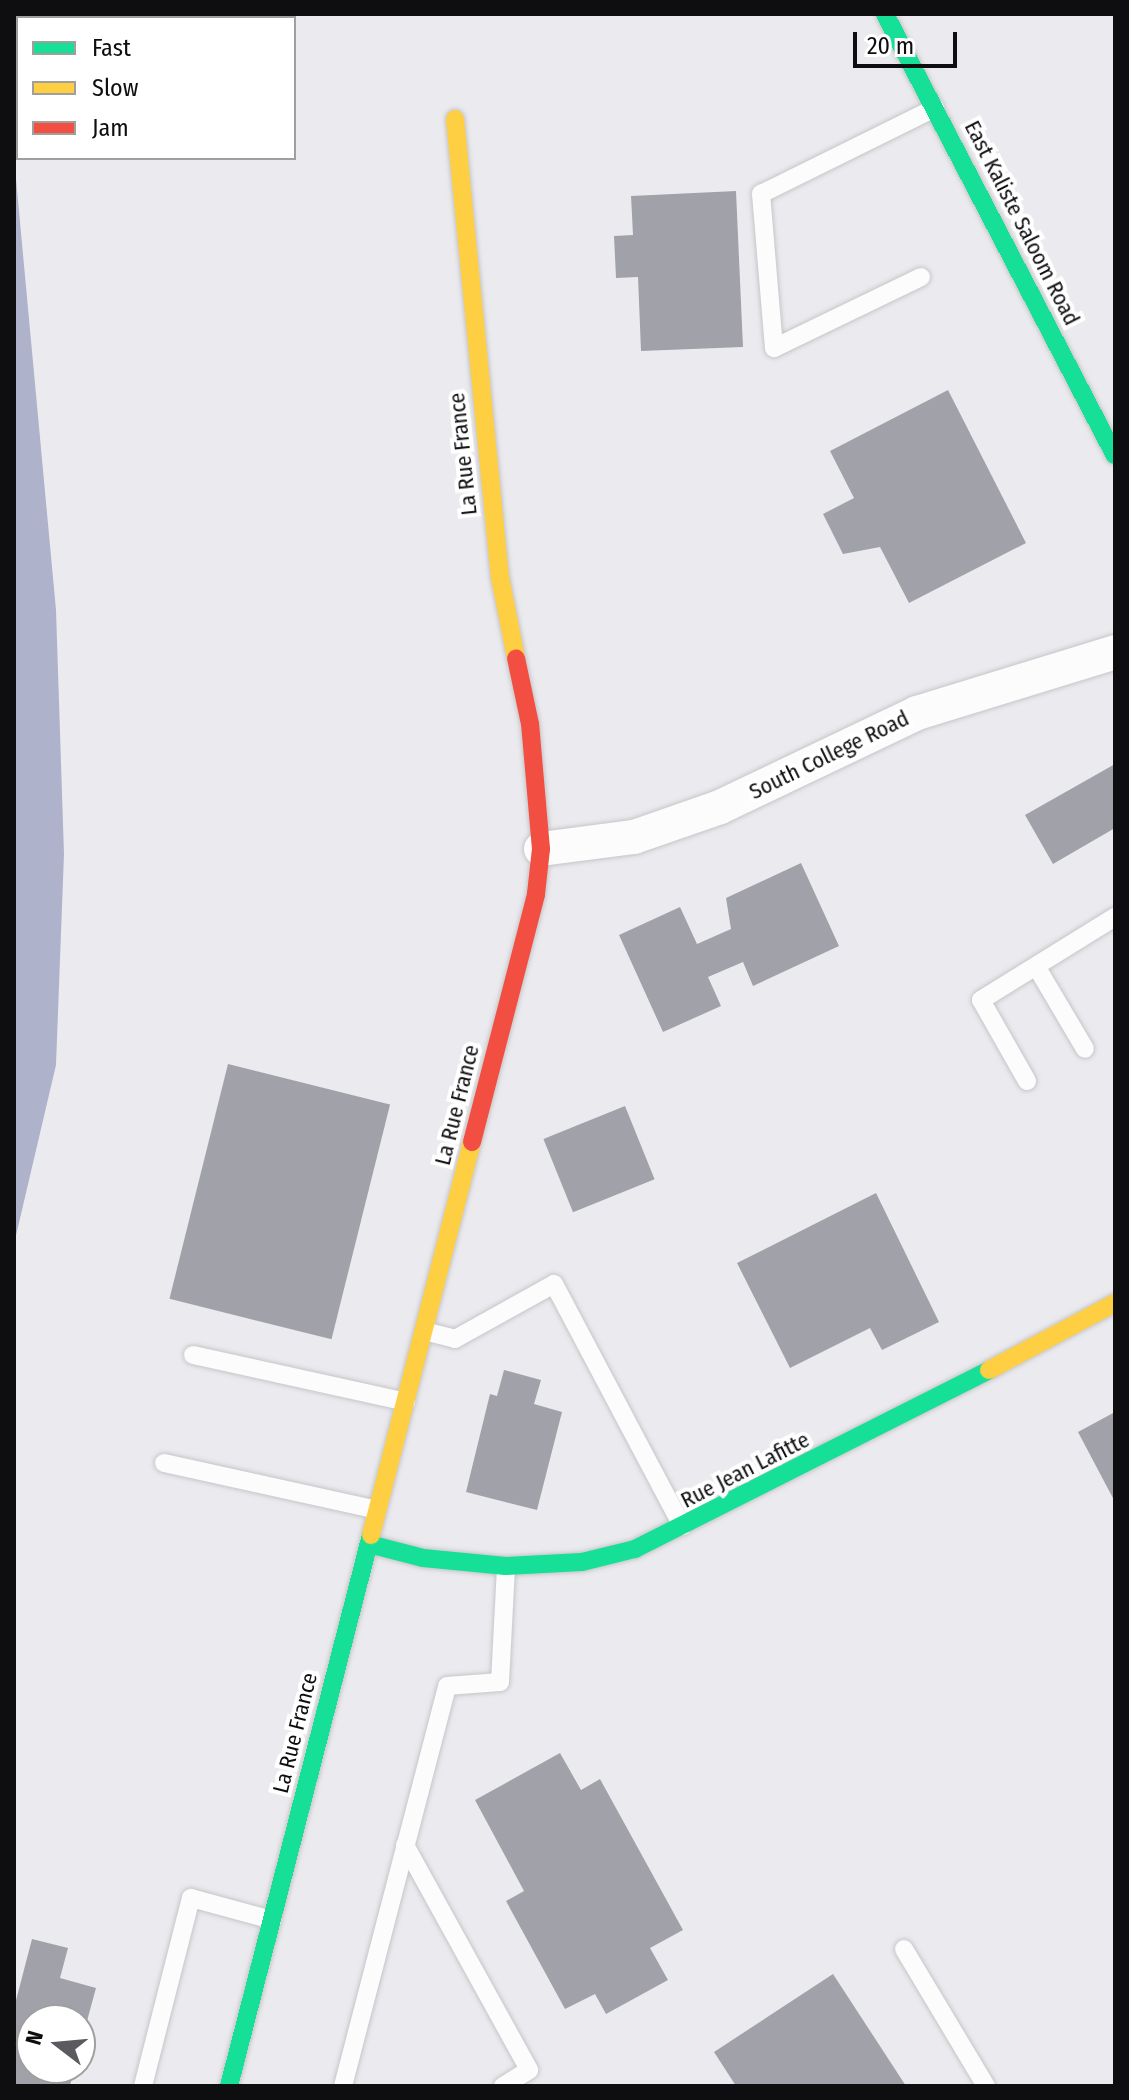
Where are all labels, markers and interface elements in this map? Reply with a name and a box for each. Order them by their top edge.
legend [16,16,296,160]
scale bar [857,16,961,66]
text: 20 m [867,32,914,60]
text: Fast [92,34,131,62]
text: Slow [92,74,138,102]
text: Jam [92,114,129,142]
street label: East Kaliste Saloom Road [959,116,1085,330]
street label: La Rue France [443,391,483,517]
street label: South College Road [745,705,913,805]
street label: La Rue France [429,1042,485,1168]
street label: Rue Jean Lafitte [676,1426,814,1514]
street label: La Rue France [267,1670,323,1796]
north arrow [16,2004,96,2084]
text: N [20,2028,49,2048]

